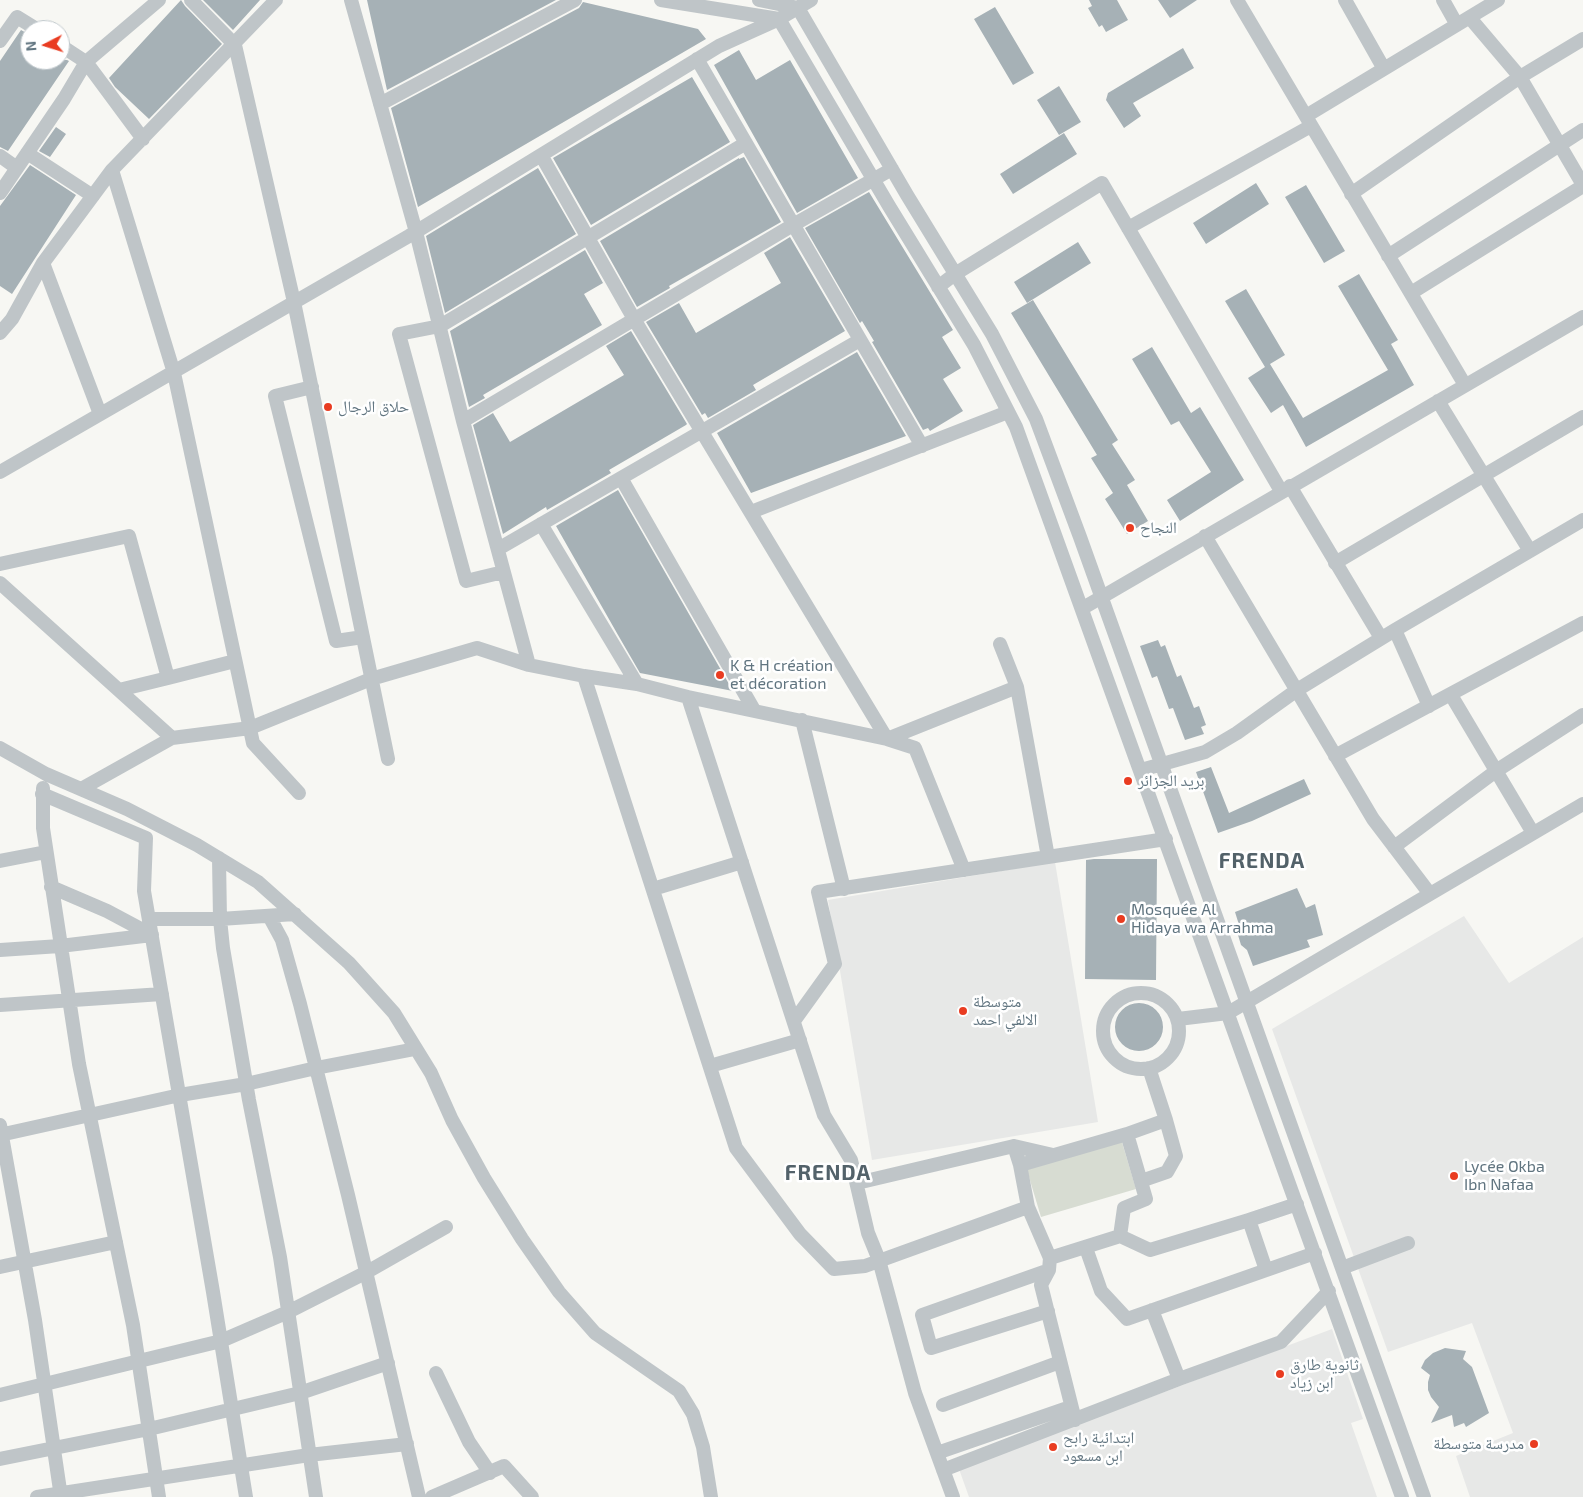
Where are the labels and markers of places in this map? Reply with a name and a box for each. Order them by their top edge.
place label: حلاق الرجال [338,397,409,417]
marker: حلاق الرجال [322,401,334,413]
place label: النجاح [1140,518,1177,538]
marker: النجاح [1124,522,1136,534]
place label: K & H création et décoration [730,656,833,694]
marker: K & H création et décoration [714,669,726,681]
place label: بريد الجزائر [1138,771,1204,791]
marker: بريد الجزائر [1122,775,1134,787]
place label: Mosquée Al Hidaya wa Arrahma [1131,900,1273,938]
marker: Mosquée Al Hidaya wa Arrahma [1115,913,1127,925]
place label: متوسطة الالفي احمد [973,992,1037,1030]
marker: متوسطة الالفي احمد [957,1005,969,1017]
place label: Lycée Okba Ibn Nafaa [1464,1157,1545,1195]
marker: Lycée Okba Ibn Nafaa [1448,1170,1460,1182]
place label: ثانوية طارق ابن زياد [1290,1355,1359,1393]
marker: ثانوية طارق ابن زياد [1274,1368,1286,1380]
place label: ابتدائية رابح ابن مسعود [1063,1428,1134,1466]
place label: مدرسة متوسطة [1433,1434,1524,1454]
marker: مدرسة متوسطة [1528,1438,1540,1450]
marker: ابتدائية رابح ابن مسعود [1047,1441,1059,1453]

